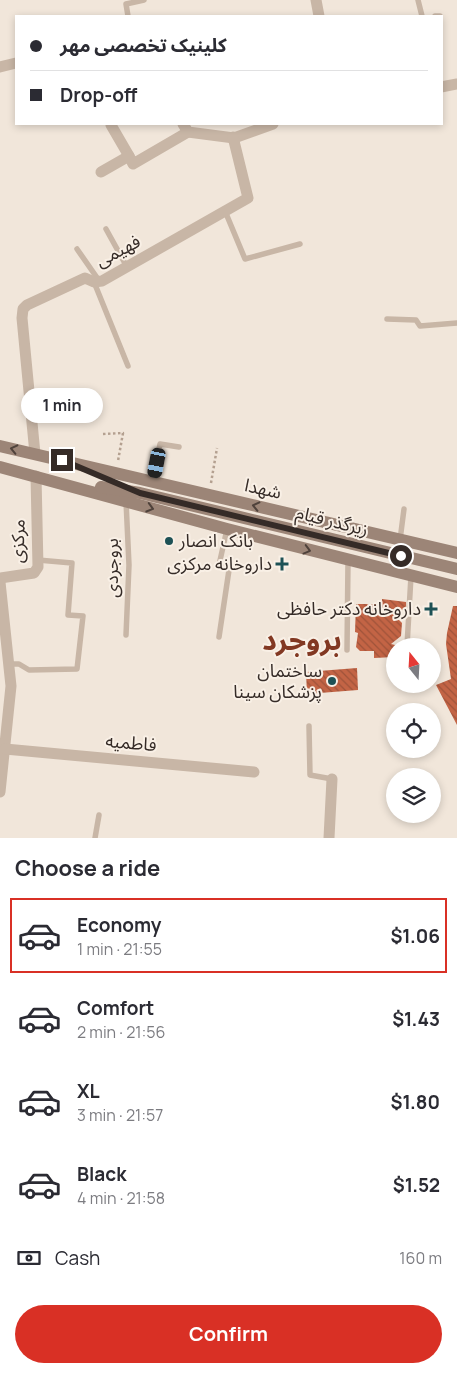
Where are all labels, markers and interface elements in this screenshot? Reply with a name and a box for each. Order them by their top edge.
text: کلینیک تخصصی مهر [60,32,227,58]
text: Drop-off [60,82,137,108]
street label: فهیمی [91,228,144,272]
callout: 1 min [21,388,103,422]
text: 1 min [42,394,82,416]
one-way arrow [9,444,18,455]
car [146,447,167,479]
route end [51,449,73,471]
street label: شهدا [242,472,284,504]
street label: زیرگذر قیام [293,499,371,544]
one-way arrow [252,501,261,512]
one-way arrow [145,503,154,513]
street label: مرکزی [4,519,30,563]
place label: بانک انصار [178,528,253,552]
marker: بانک انصار [163,535,175,547]
street label: بروجردی [99,538,123,598]
one-way arrow [303,544,312,555]
route start [390,545,412,567]
place label: داروخانه مرکزی [167,551,272,575]
marker: داروخانه مرکزی [276,558,288,570]
place label: داروخانه دکتر حافظی [277,596,421,620]
marker: داروخانه دکتر حافظی [425,603,437,615]
district label: بروجرد [262,620,342,658]
north arrow [386,638,441,692]
map controls [386,638,441,823]
place label: ساختمان پزشکان سینا [233,658,322,703]
marker: ساختمان پزشکان سینا [326,675,338,687]
button: locate [386,703,441,758]
street label: فاطمیه [104,728,158,756]
button: layers [386,768,441,823]
text: Choose a ride [15,853,160,883]
text: Economy [77,912,161,938]
icon: car [17,913,62,958]
text: $1.06 [390,923,440,949]
text: 1 min · 21:55 [77,938,162,960]
text: Comfort [77,995,154,1021]
icon: car [17,996,62,1041]
text: $1.43 [392,1006,440,1032]
text: 2 min · 21:56 [77,1021,165,1043]
text: XL [77,1078,100,1104]
icon: car [17,1079,62,1124]
text: $1.80 [391,1089,440,1115]
text: 3 min · 21:57 [77,1104,163,1126]
text: Black [77,1161,126,1187]
icon: car [17,1162,62,1207]
text: $1.52 [393,1172,440,1198]
text: 4 min · 21:58 [77,1187,165,1209]
icon: cash [15,1244,43,1272]
text: Cash [55,1245,100,1271]
text: 160 m [399,1247,442,1269]
button: Confirm [15,1305,442,1363]

